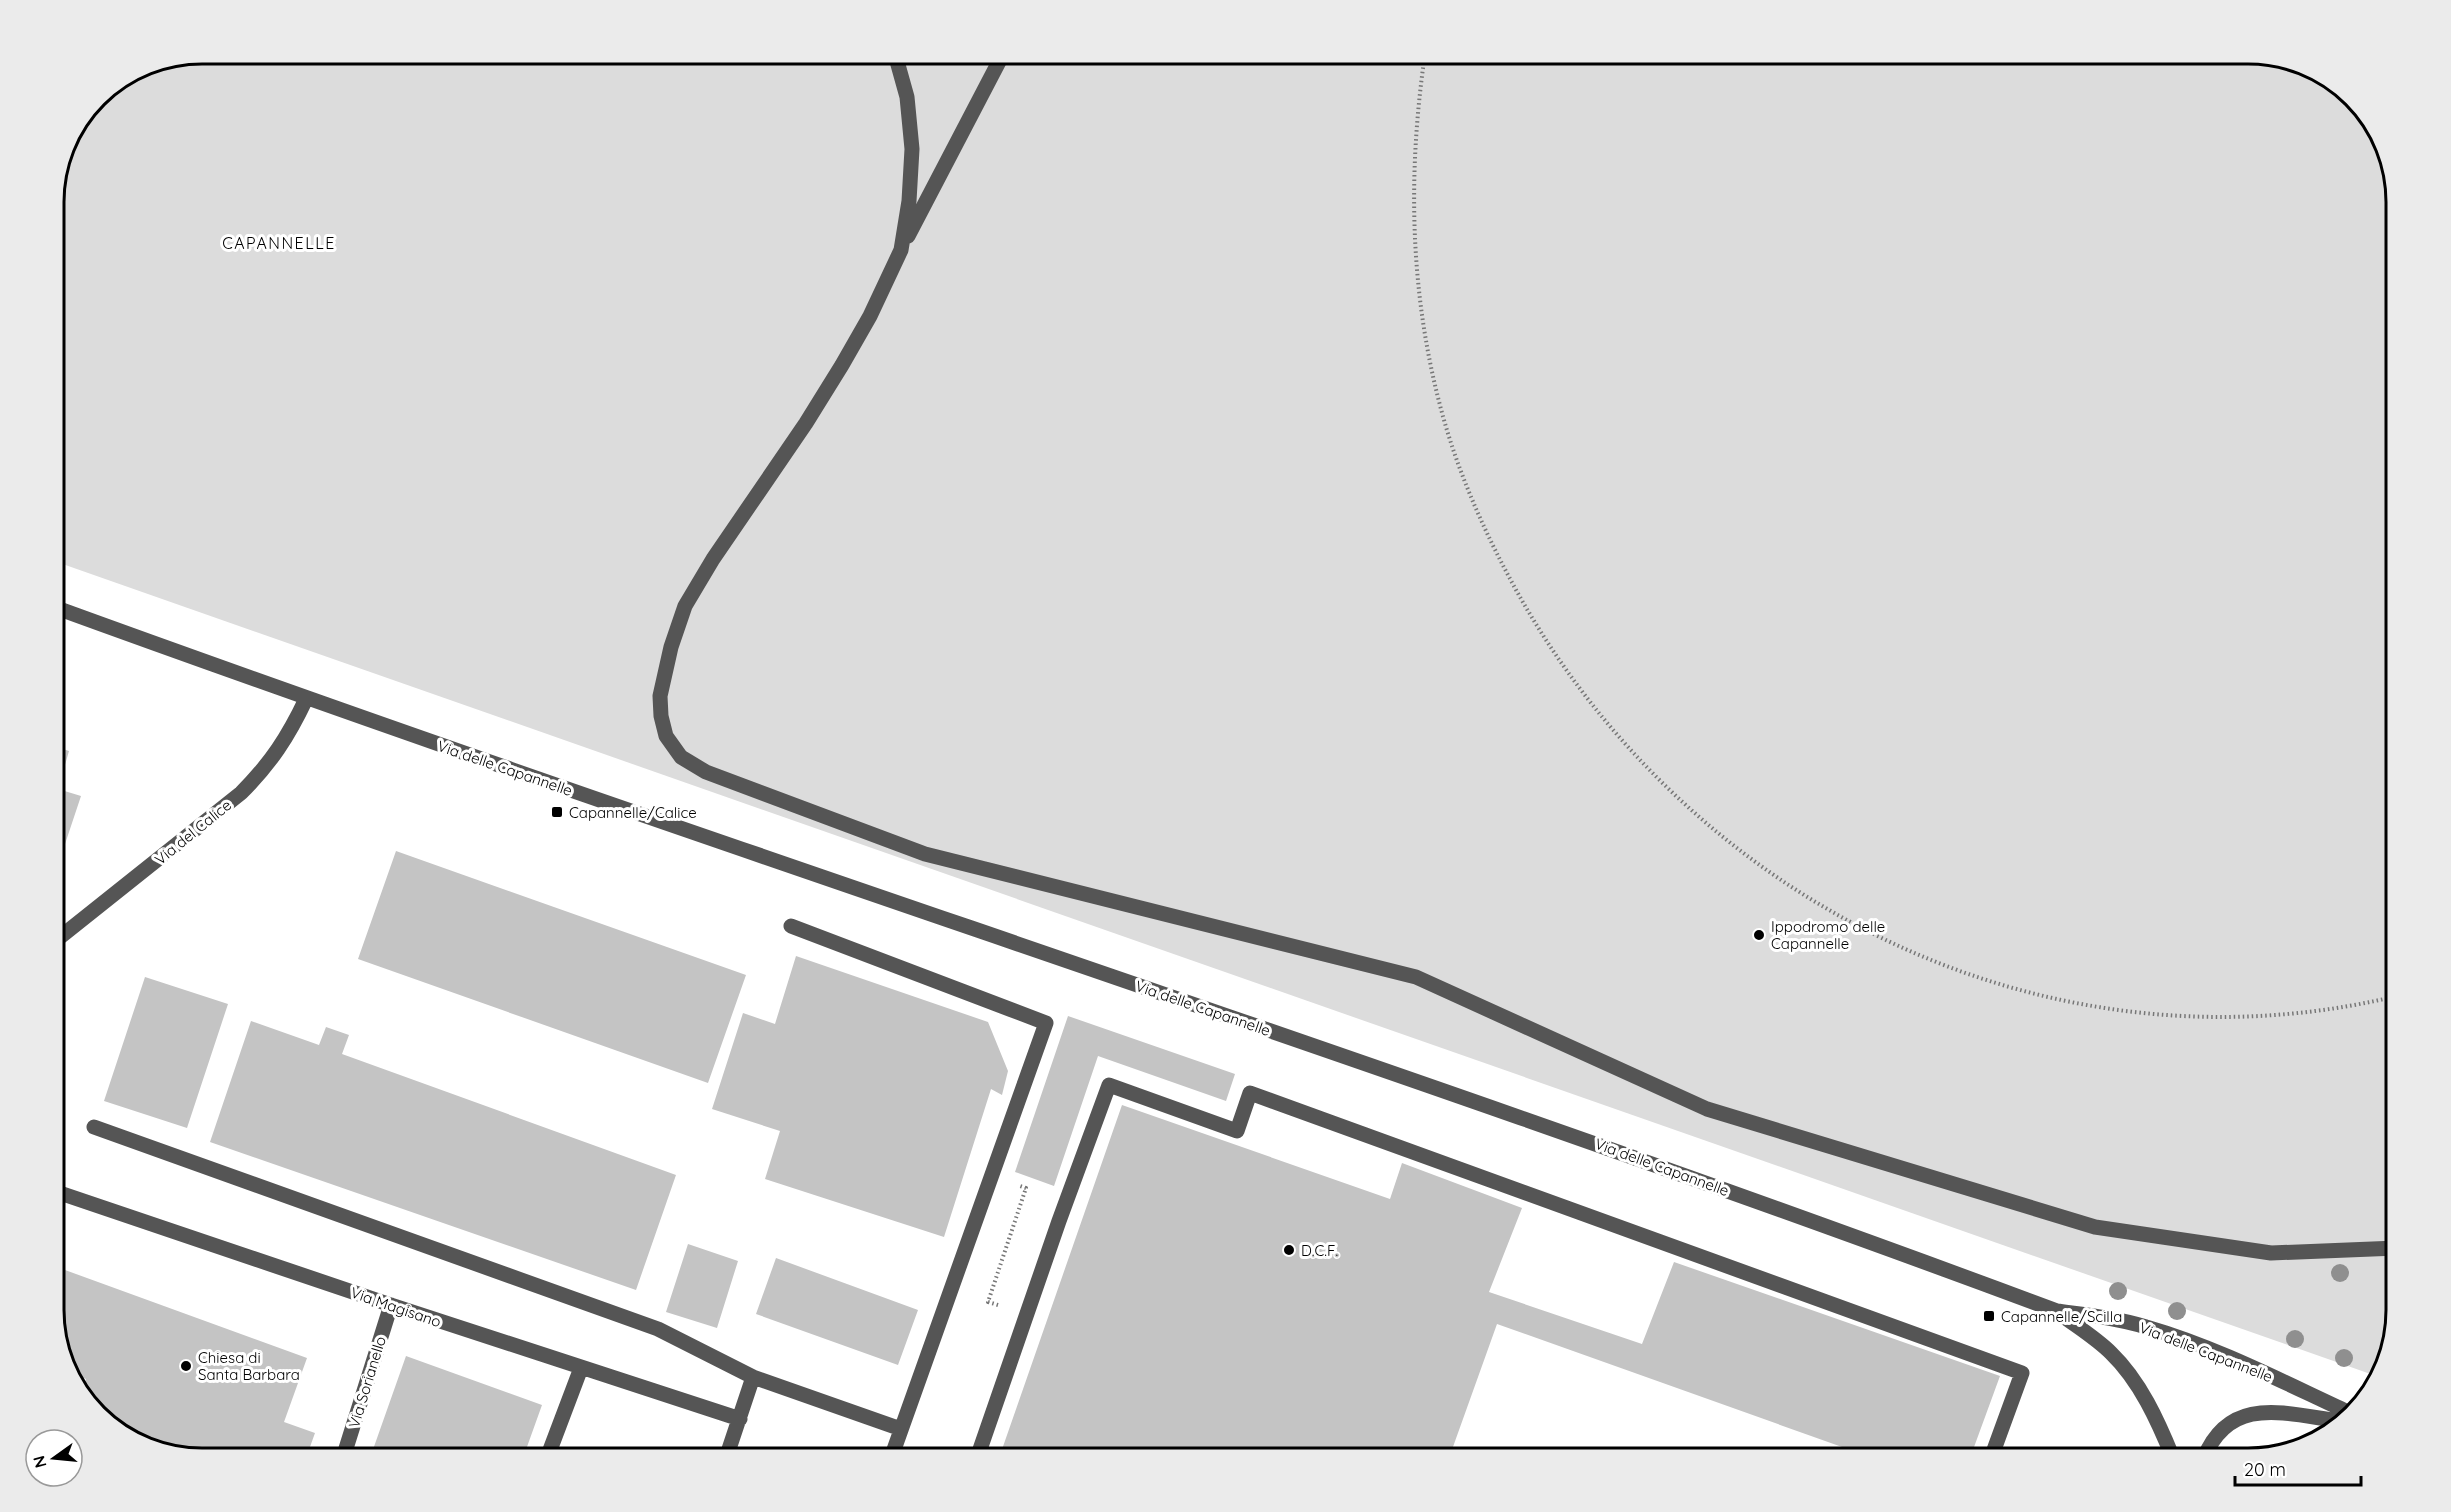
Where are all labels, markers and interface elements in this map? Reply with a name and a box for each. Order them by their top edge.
district label: CAPANNELLE [222,233,336,253]
street label: Via delle Capannelle [435,736,575,800]
street label: Via del Calice [151,795,235,869]
place label: Capannelle/Calice [569,803,697,822]
marker: Capannelle/Calice [550,805,564,819]
place label: Ippodromo delle Capannelle [1771,917,1885,953]
marker: Ippodromo delle Capannelle [1752,928,1766,942]
street label: Via delle Capannelle [1133,976,1273,1040]
street label: Via delle Capannelle [1592,1134,1732,1200]
place label: D.C.F. [1301,1241,1338,1260]
marker: D.C.F. [1282,1243,1296,1257]
street label: Via Magisano [348,1283,444,1331]
place label: Capannelle/Scilla [2001,1307,2122,1326]
marker: Capannelle/Scilla [1982,1309,1996,1323]
street label: Via delle Capannelle [2137,1318,2275,1386]
street label: Via Sorianello [344,1334,390,1430]
place label: Chiesa di Santa Barbara [198,1348,300,1384]
marker: Chiesa di Santa Barbara [179,1359,193,1373]
north arrow [24,1428,84,1488]
scale bar [2235,1449,2361,1487]
text: N [28,1454,51,1470]
text: 20 m [2244,1458,2286,1481]

